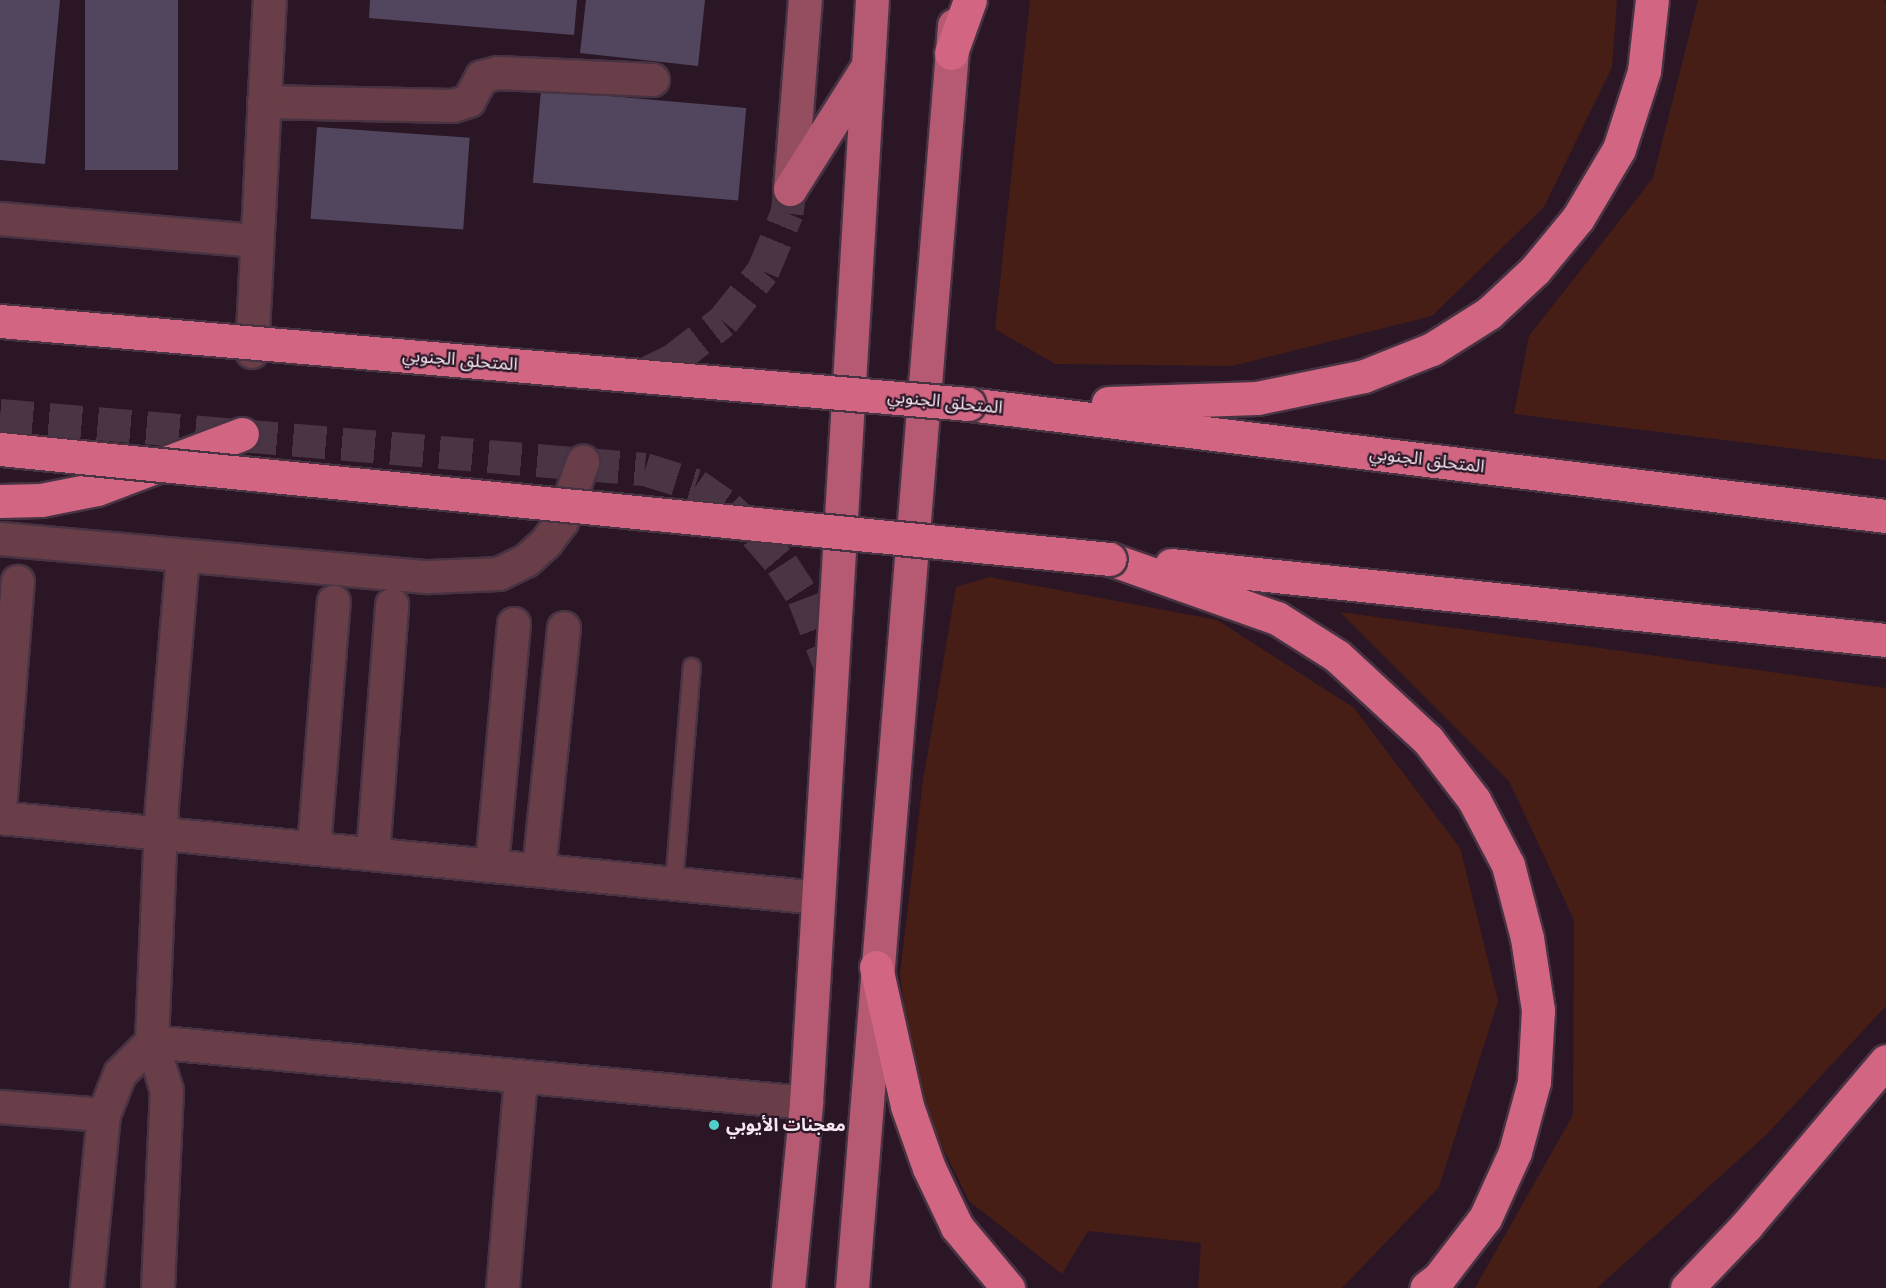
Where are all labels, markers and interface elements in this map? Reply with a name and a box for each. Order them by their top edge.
street label: المتحلق الجنوبي [401,344,519,376]
street label: المتحلق الجنوبي [886,385,1004,419]
street label: المتحلق الجنوبي [1368,442,1486,478]
place label: معجنات الأيوبي [726,1114,846,1136]
marker: معجنات الأيوبي [707,1118,721,1132]

